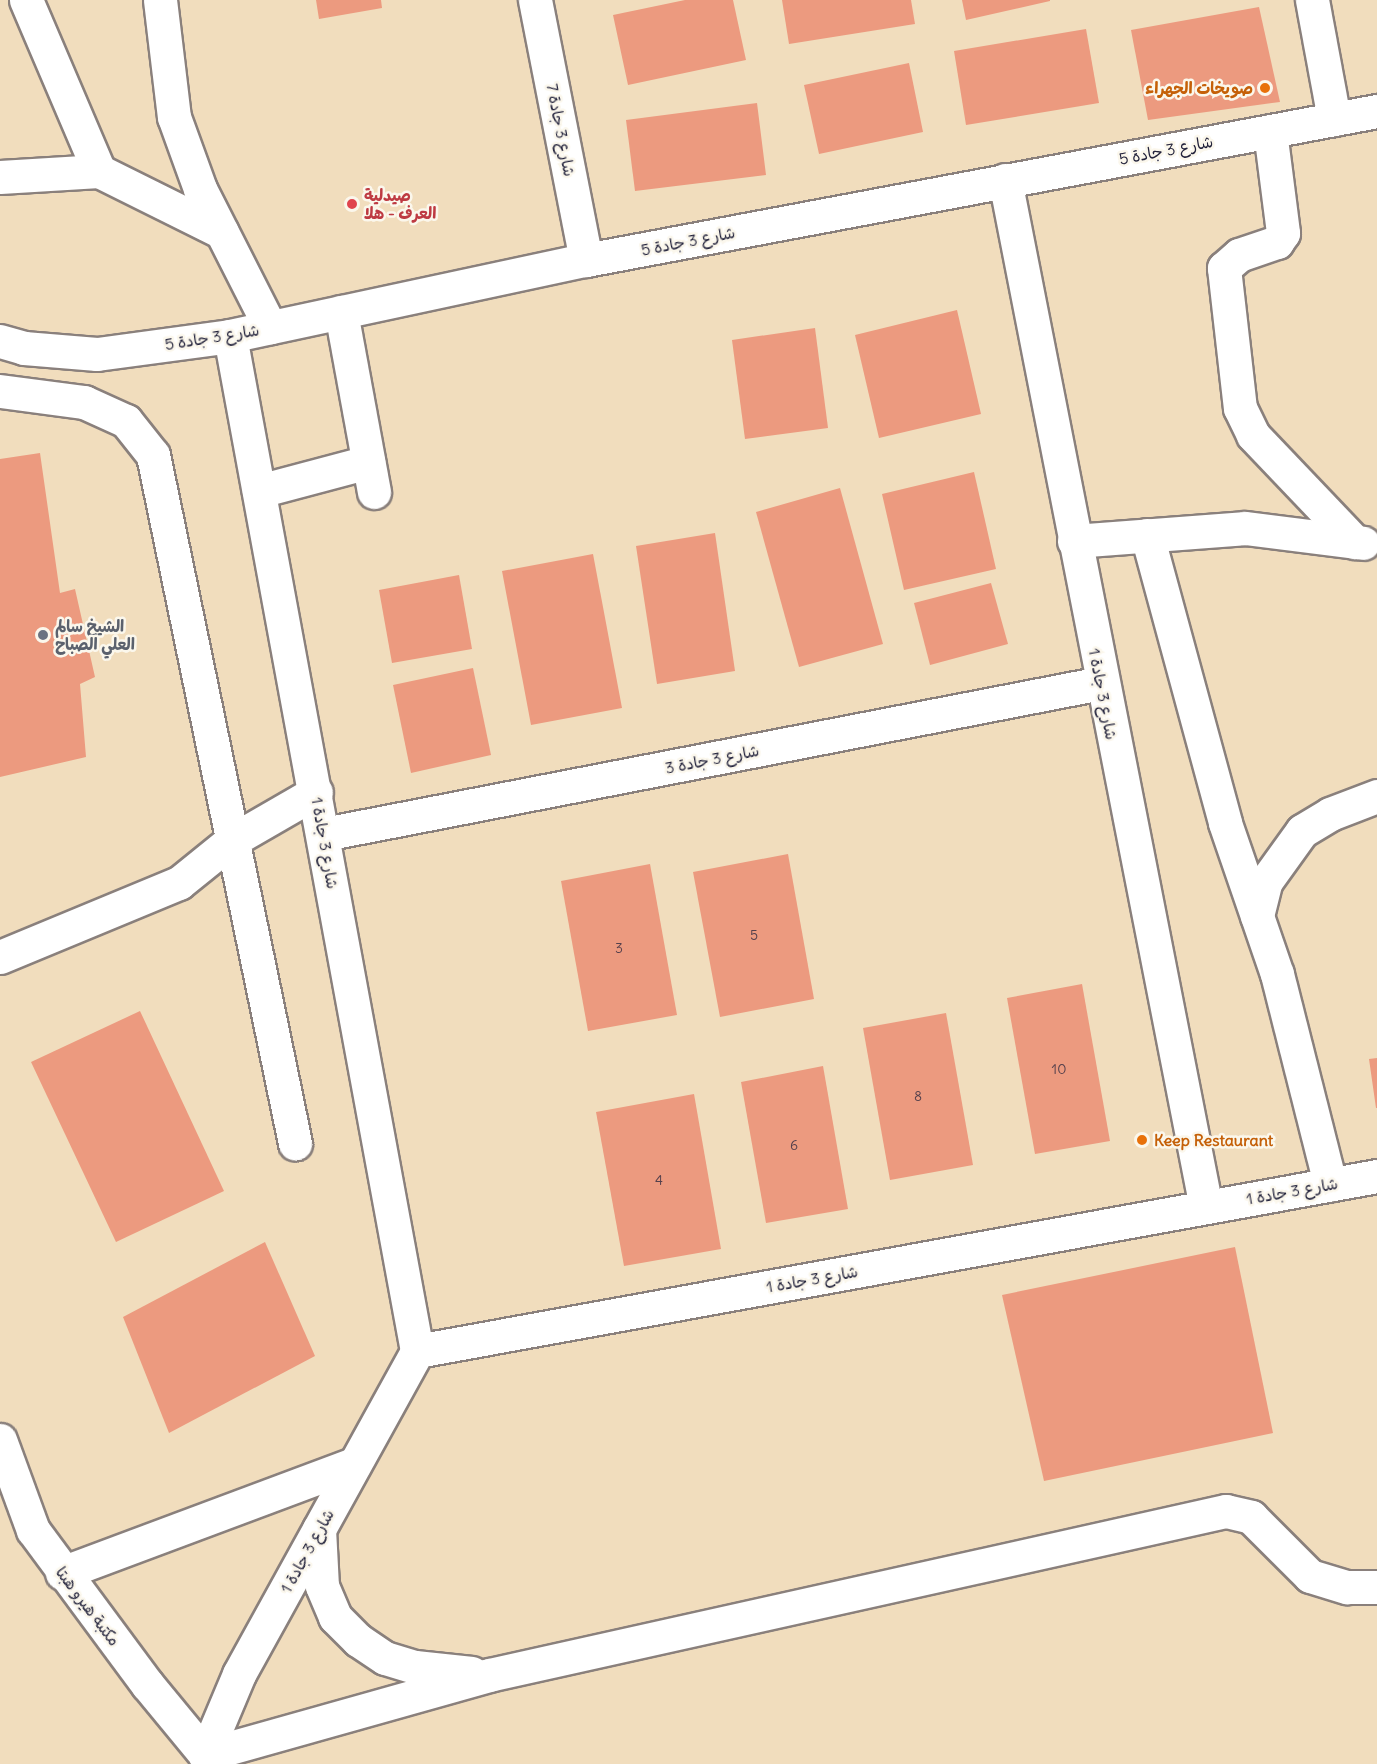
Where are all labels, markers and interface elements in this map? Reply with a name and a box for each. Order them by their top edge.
place label: صويخات الجهراء [1145,78,1253,98]
marker: صويخات الجهراء [1258,81,1272,95]
street label: شارع 3 جادة 7 [543,82,579,178]
street label: شارع 3 جادة 5 [1117,131,1215,169]
place label: صيدلية العرف - هلا [364,185,436,223]
marker: صيدلية العرف - هلا [345,197,359,211]
street label: شارع 3 جادة 5 [639,222,737,260]
street label: شارع 3 جادة 5 [163,320,261,354]
place label: الشيخ سالم العلي الصباح [55,616,135,654]
marker: الشيخ سالم العلي الصباح [36,628,50,642]
street label: شارع 3 جادة 1 [1085,647,1121,741]
street label: شارع 3 جادة 3 [663,740,761,778]
street label: شارع 3 جادة 1 [308,796,342,890]
house number: 5 [750,927,758,943]
house number: 3 [615,940,623,956]
house number: 10 [1052,1061,1066,1077]
house number: 8 [914,1088,922,1104]
place label: Keep Restaurant [1154,1130,1273,1150]
marker: Keep Restaurant [1135,1133,1149,1147]
house number: 6 [790,1137,798,1153]
house number: 4 [655,1172,663,1188]
street label: شارع 3 جادة 1 [1245,1174,1339,1208]
street label: شارع 3 جادة 1 [765,1262,859,1296]
street label: شارع 3 جادة 1 [276,1506,338,1596]
street label: مكتبة هيرو هبتا [52,1563,124,1649]

